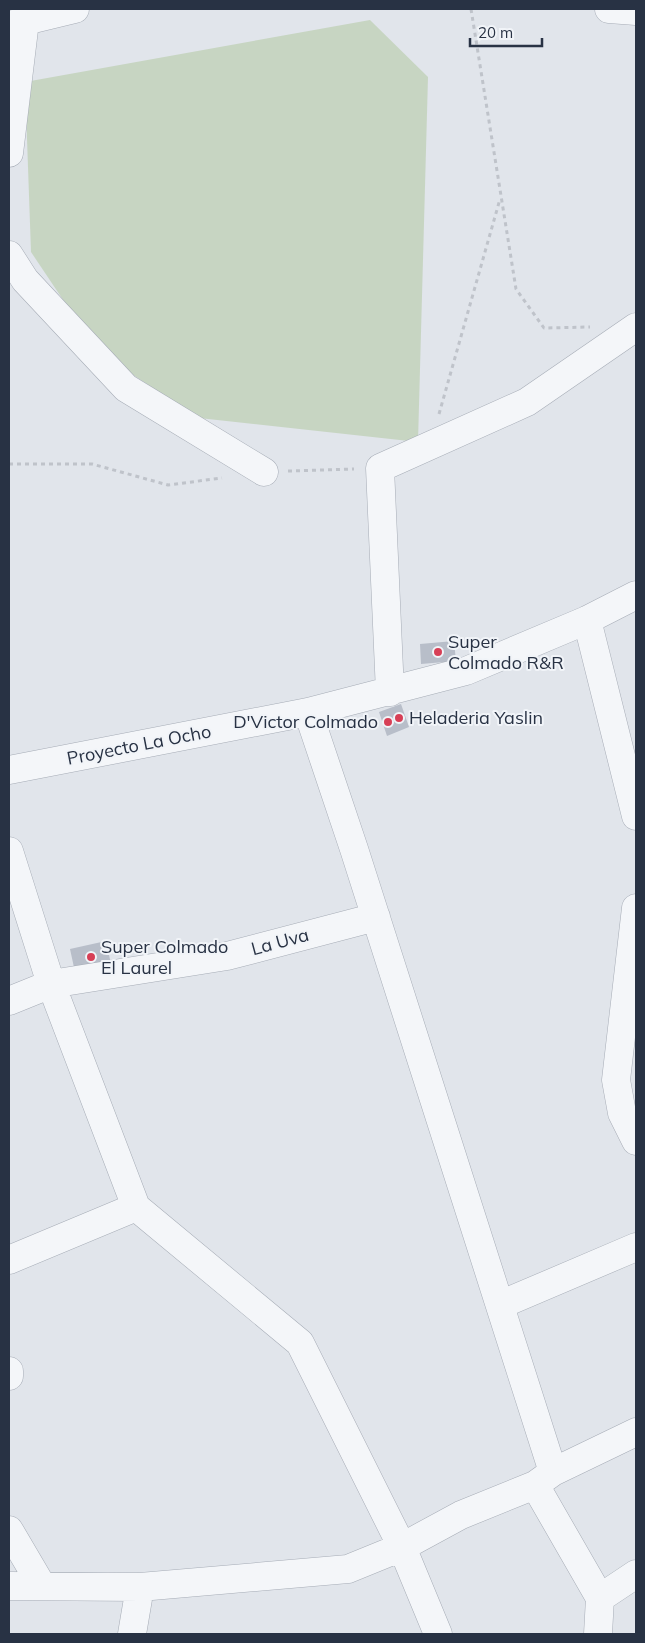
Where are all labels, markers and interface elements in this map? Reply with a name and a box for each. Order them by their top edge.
scale bar [470,15,542,47]
text: 20 m [478,23,513,42]
place label: Super Colmado R&R [448,630,564,674]
marker: Super Colmado R&R [432,646,444,658]
place label: Heladeria Yaslin [409,706,543,729]
place label: D'Victor Colmado [233,710,378,733]
marker: Heladeria Yaslin [393,712,405,724]
marker: D'Victor Colmado [382,716,394,728]
street label: Proyecto La Ocho [65,719,213,770]
street label: La Uva [249,923,311,960]
place label: Super Colmado El Laurel [101,935,228,979]
marker: Super Colmado El Laurel [85,951,97,963]

